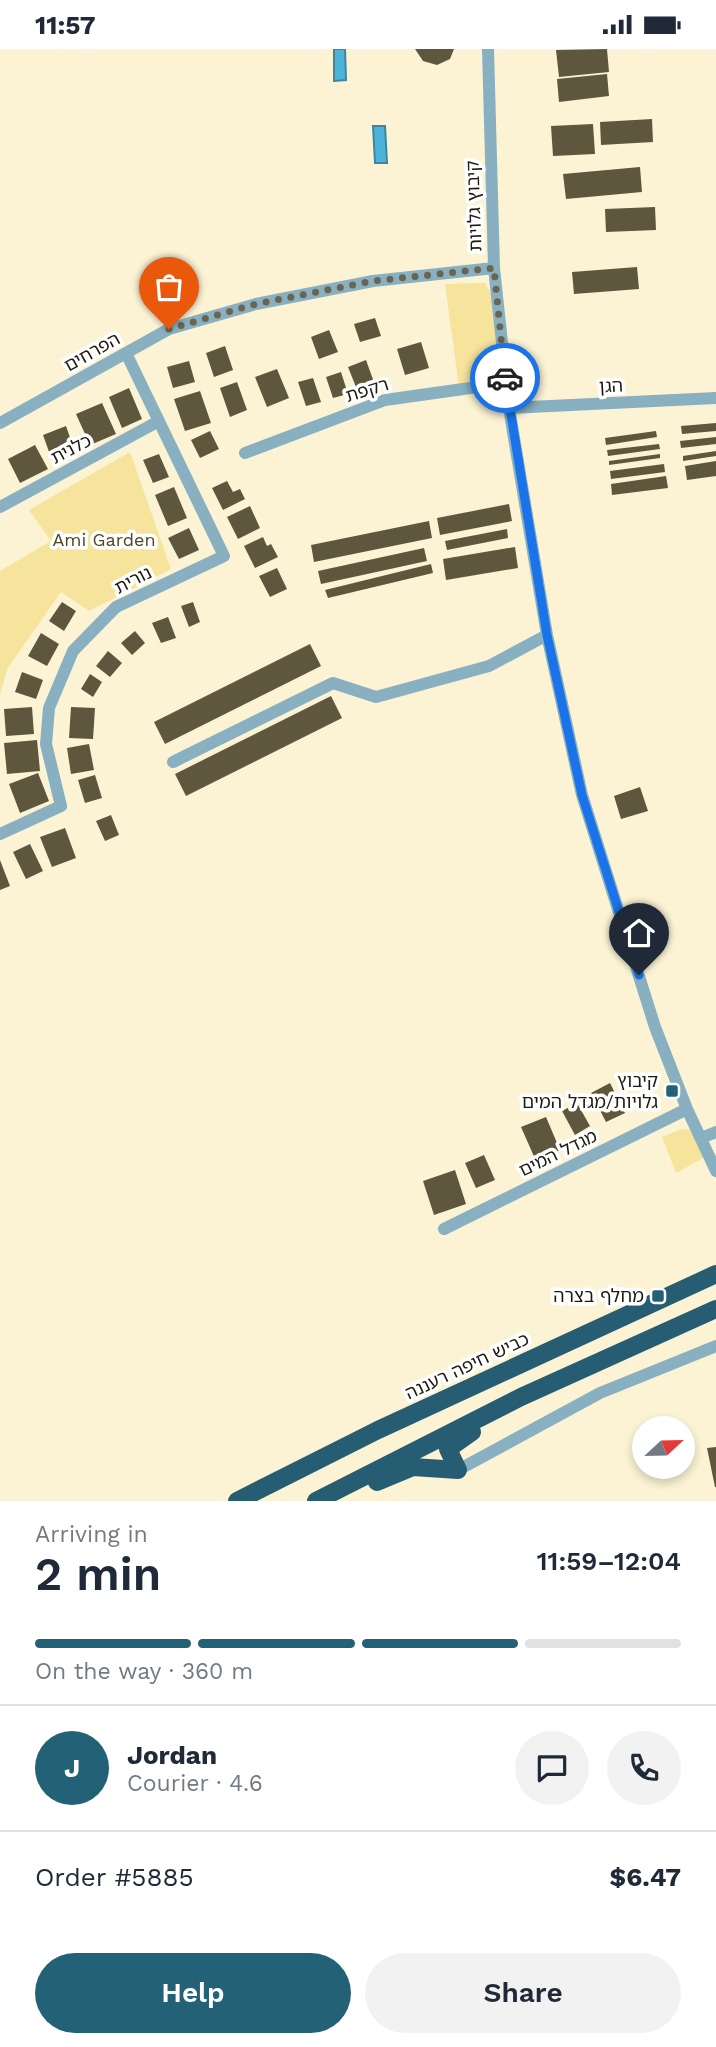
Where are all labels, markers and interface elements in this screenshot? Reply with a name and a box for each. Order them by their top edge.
text: 11:57 [35,10,95,40]
street label: קיבוץ גלויות [461,160,486,252]
pin [139,257,199,329]
icon: bag [150,268,188,306]
street label: הפרחים [60,328,123,375]
courier [470,343,540,413]
icon: car [486,359,524,397]
street label: רקפת [343,373,391,406]
street label: הגן [598,374,623,397]
street label: כלנית [47,429,94,468]
park label: Ami Garden [52,529,156,550]
street label: נורית [111,561,155,598]
pin [609,903,669,975]
icon: home [620,914,658,952]
place label: קיבוץ גלויות/מגדל המים [522,1070,658,1112]
marker: קיבוץ גלויות/מגדל המים [664,1083,680,1099]
street label: מגדל המים [515,1125,600,1180]
place label: מחלף בצרה [553,1285,644,1306]
marker: מחלף בצרה [650,1288,666,1304]
street label: כביש חיפה רעננה [402,1328,532,1403]
north arrow [632,1416,695,1479]
map controls [632,1416,695,1479]
text: Arriving in [35,1521,148,1548]
text: 11:59–12:04 [537,1546,681,1576]
text: 2 min [35,1547,161,1601]
text: On the way · 360 m [35,1658,253,1685]
button: chat [515,1731,589,1805]
button: phone [607,1731,681,1805]
text: Jordan [127,1740,217,1770]
text: J [64,1753,80,1783]
text: Courier · 4.6 [127,1770,263,1797]
text: Order #5885 [35,1862,194,1892]
text: $6.47 [610,1862,681,1892]
button: Help [35,1953,351,2033]
button: Share [365,1953,681,2033]

